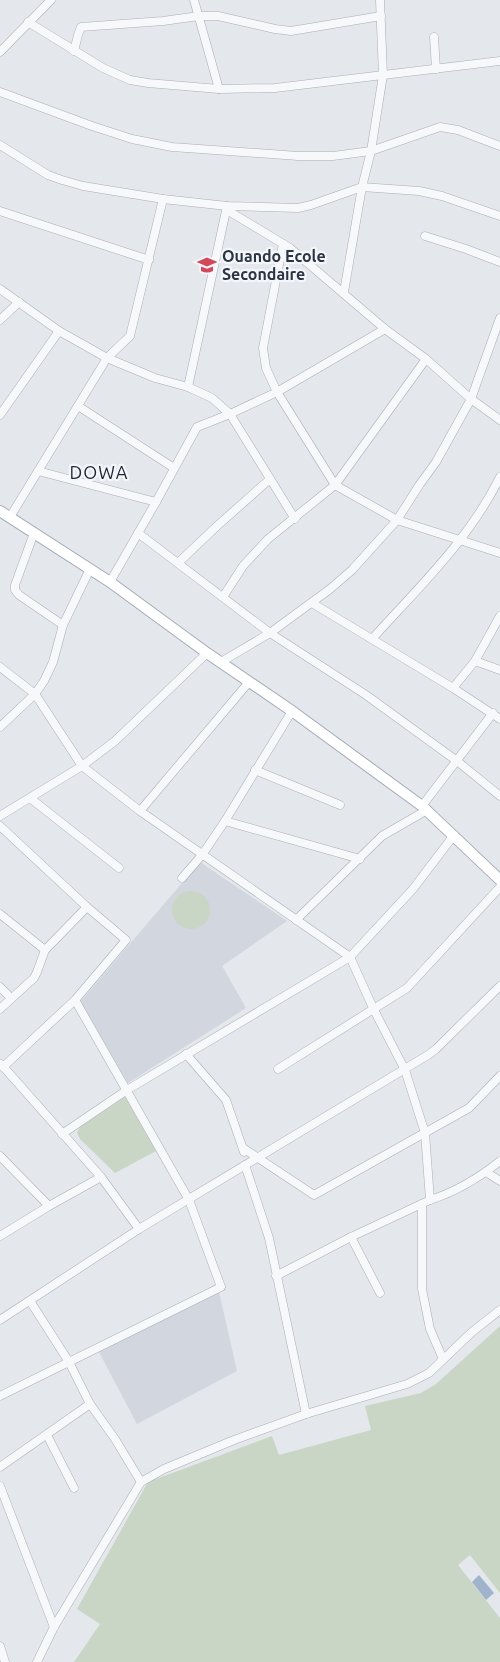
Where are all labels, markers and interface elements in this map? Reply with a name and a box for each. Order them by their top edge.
place label: Ouando Ecole Secondaire [222,247,326,283]
school or university icon: Ouando Ecole Secondaire [196,254,218,276]
district label: DOWA [70,462,128,482]

